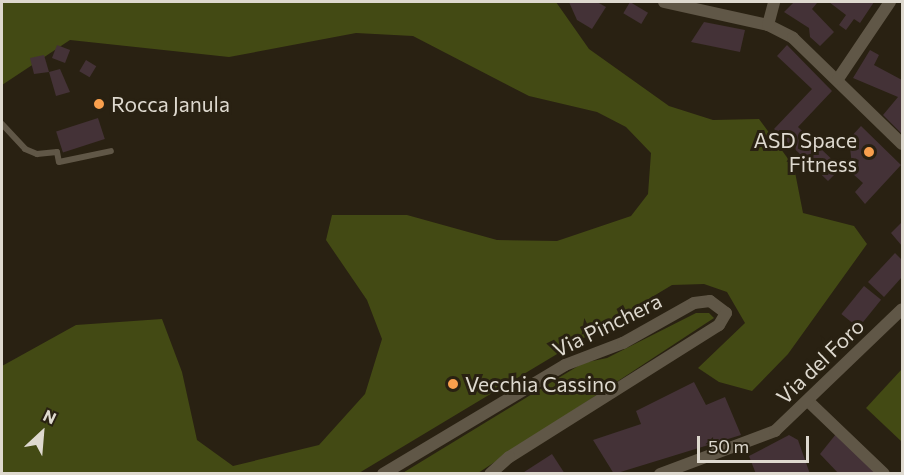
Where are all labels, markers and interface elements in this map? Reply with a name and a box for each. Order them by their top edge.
place label: Rocca Janula [111,91,230,117]
marker: Rocca Janula [92,97,106,111]
place label: ASD Space Fitness [754,127,857,177]
marker: ASD Space Fitness [862,145,876,159]
street label: Via Pinchera [548,288,666,362]
street label: Via del Foro [771,313,869,409]
place label: Vecchia Cassino [465,371,617,397]
marker: Vecchia Cassino [446,377,460,391]
north arrow [12,403,72,463]
text: N [41,405,60,428]
scale bar [700,424,812,462]
text: 50 m [708,435,749,457]

